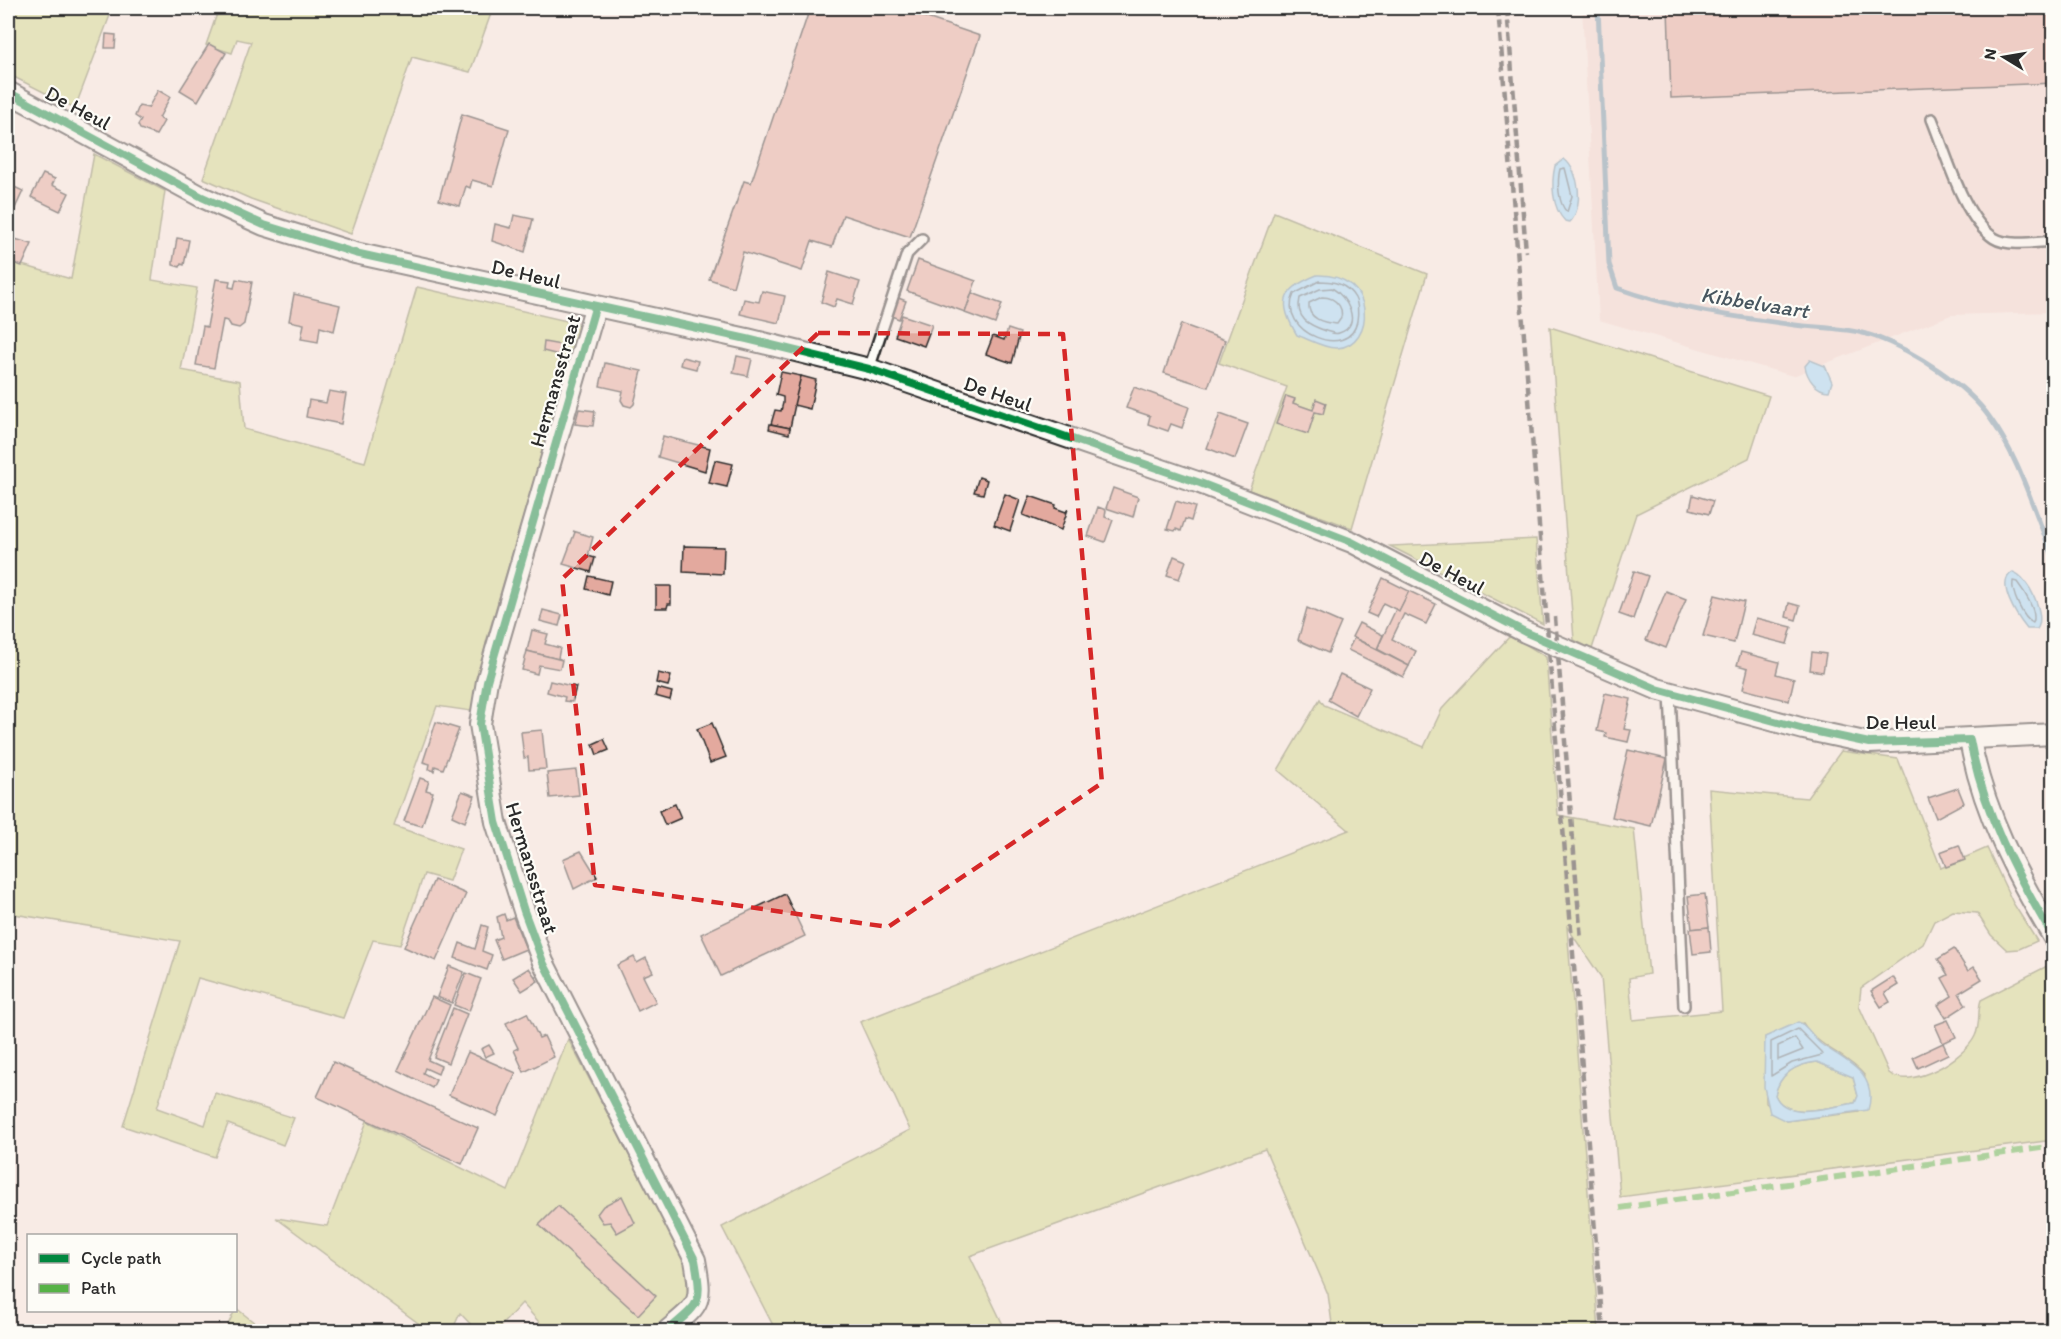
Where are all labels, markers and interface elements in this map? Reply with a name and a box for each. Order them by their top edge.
north arrow [1974,27,2034,87]
text: N [1979,47,2000,61]
street label: De Heul [41,80,115,135]
street label: De Heul [489,253,563,294]
water label: Kibbelvaart [1699,281,1813,325]
street label: Hermansstraat [524,312,585,450]
street label: De Heul [961,370,1036,417]
street label: De Heul [1415,545,1489,600]
street label: De Heul [1866,709,1936,734]
street label: Hermansstraat [501,799,564,937]
legend [27,1234,237,1312]
text: Cycle path [81,1247,162,1269]
text: Path [81,1277,116,1299]

